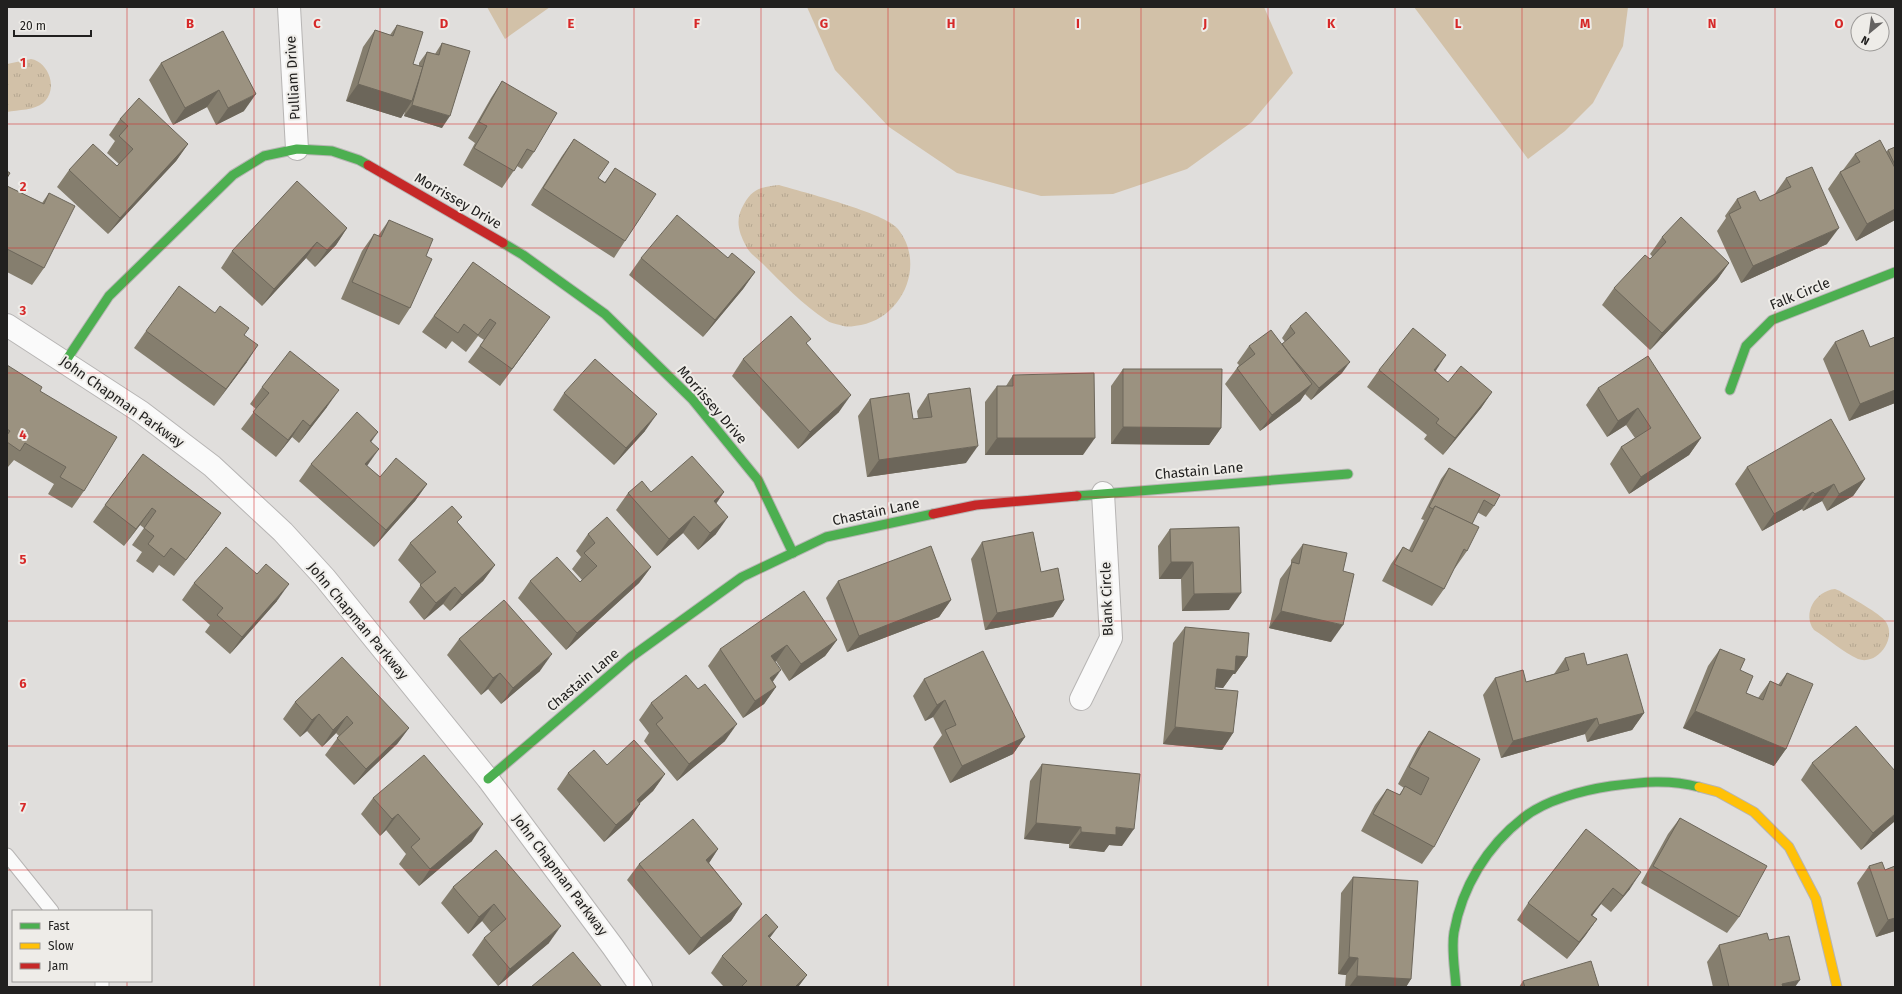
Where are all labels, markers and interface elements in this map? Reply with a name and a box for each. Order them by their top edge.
scale bar [14,12,91,38]
north arrow [1850,12,1890,52]
text: B [186,16,194,31]
text: C [313,16,321,31]
text: D [440,16,449,31]
text: E [568,16,575,31]
text: F [694,16,701,31]
text: G [820,16,828,31]
text: H [947,16,955,31]
text: I [1076,16,1080,31]
text: J [1202,16,1207,31]
text: K [1327,16,1336,31]
text: L [1455,16,1462,31]
text: M [1580,16,1590,31]
text: N [1708,16,1716,31]
text: O [1835,16,1844,31]
text: 20 m [20,19,46,33]
text: N [1859,33,1872,48]
street label: Pulliam Drive [282,36,304,120]
text: 1 [20,55,26,70]
street label: Morrissey Drive [411,169,505,233]
text: 2 [20,179,27,194]
street label: Falk Circle [1767,274,1833,314]
text: 3 [19,303,27,318]
street label: John Chapman Parkway [57,353,187,451]
street label: Morrissey Drive [674,363,750,447]
text: 4 [19,427,27,442]
street label: Chastain Lane [1154,459,1244,483]
street label: Chastain Lane [831,494,921,530]
text: 5 [20,552,27,567]
street label: John Chapman Parkway [304,559,412,683]
street label: Blank Circle [1097,562,1117,636]
street label: Chastain Lane [544,645,622,715]
text: 6 [19,676,27,691]
text: 7 [20,800,26,815]
street label: John Chapman Parkway [509,811,611,939]
legend [12,910,152,982]
text: Fast [48,919,70,933]
text: Slow [48,939,74,953]
text: Jam [48,959,68,973]

